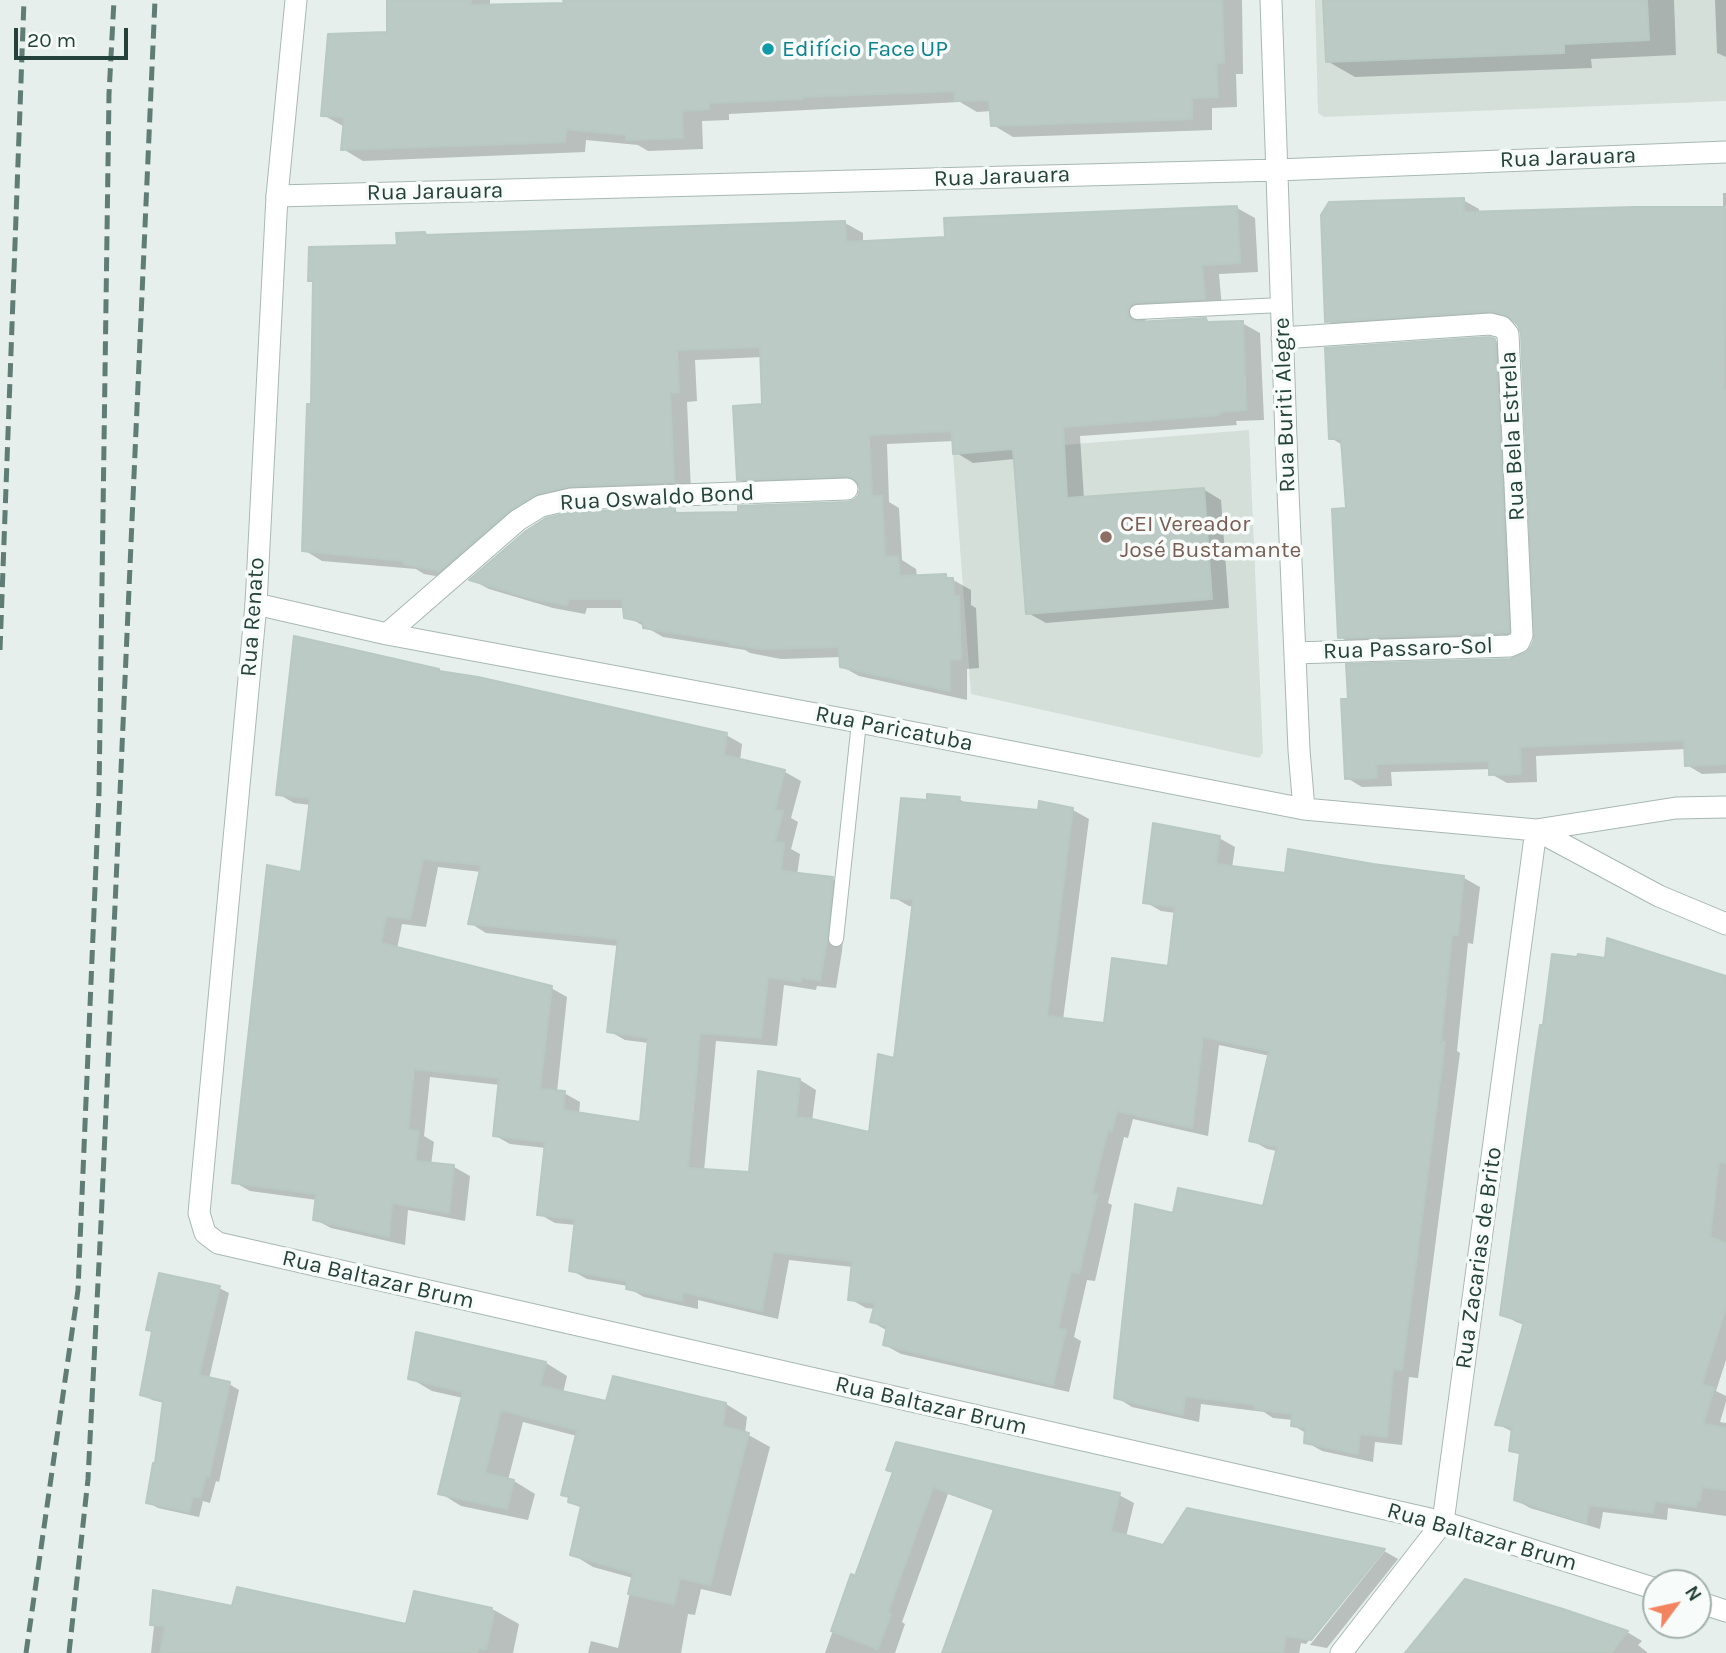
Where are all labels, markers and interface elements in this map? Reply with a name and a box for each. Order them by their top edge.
scale bar [18,14,131,58]
text: 20 m [27,28,76,52]
place label: Edifício Face UP [782,35,948,63]
marker: Edifício Face UP [760,41,776,57]
street label: Rua Jarauara [1499,142,1637,174]
street label: Rua Jarauara [933,161,1071,193]
street label: Rua Jarauara [366,177,504,207]
street label: Rua Buriti Alegre [1268,317,1302,493]
street label: Rua Bela Estrela [1495,351,1531,521]
street label: Rua Oswaldo Bond [559,479,755,517]
place label: CEI Vereador José Bustamante [1120,510,1301,564]
marker: CEI Vereador José Bustamante [1098,529,1114,545]
street label: Rua Renato [235,556,271,678]
street label: Rua Passaro-Sol [1322,632,1494,666]
street label: Rua Paricatuba [813,700,975,758]
street label: Rua Zacarias de Brito [1450,1145,1508,1371]
street label: Rua Baltazar Brum [279,1244,477,1316]
street label: Rua Baltazar Brum [832,1370,1030,1442]
street label: Rua Baltazar Brum [1384,1497,1580,1577]
north arrow [1642,1569,1712,1639]
text: N [1680,1582,1706,1605]

